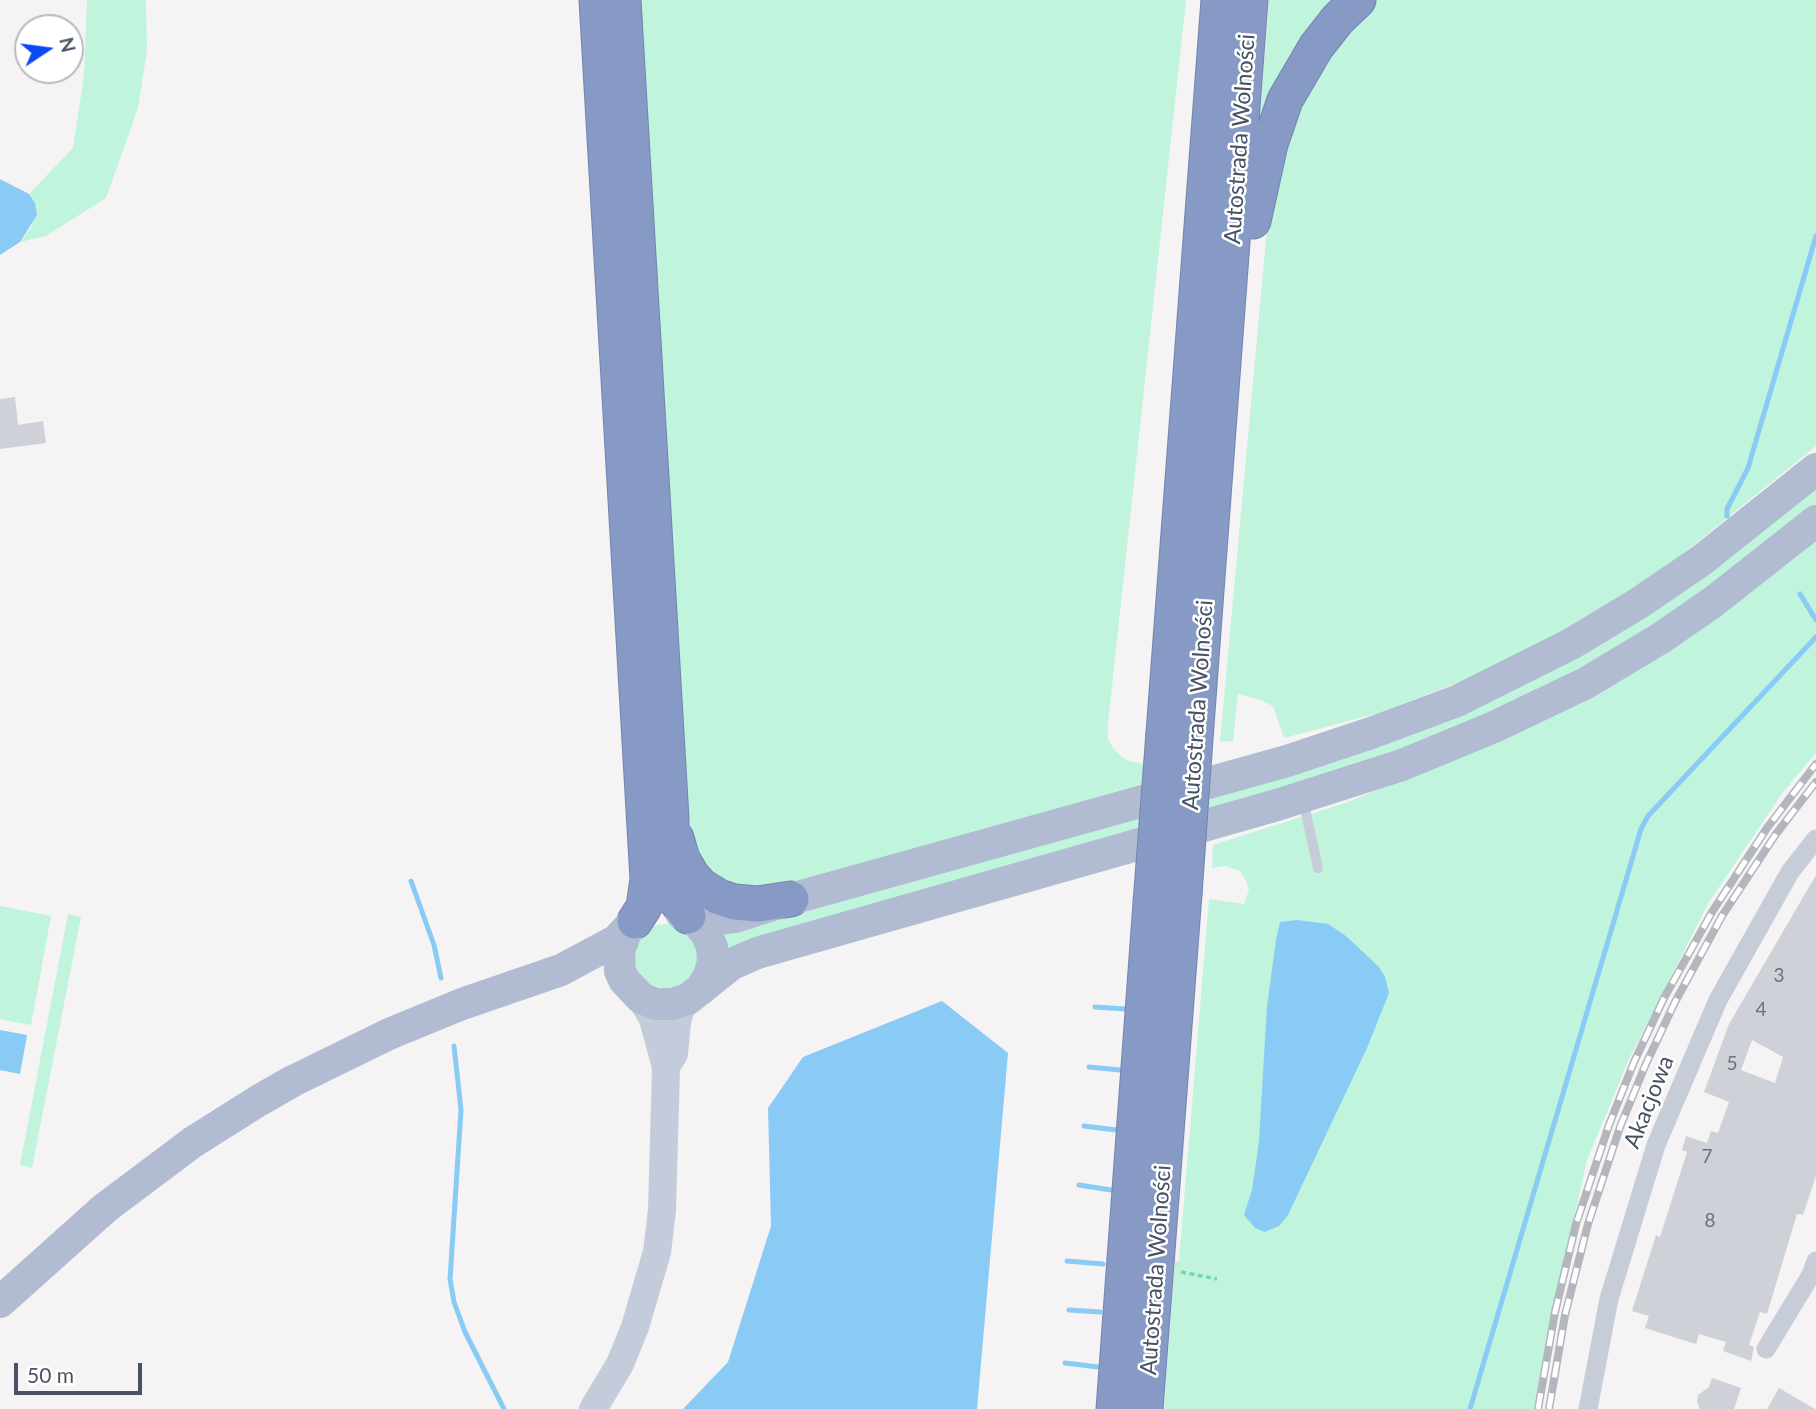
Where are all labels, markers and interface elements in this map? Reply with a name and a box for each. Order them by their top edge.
north arrow [14,14,84,84]
street label: Autostrada Wolności [1219,33,1261,245]
text: N [55,35,81,54]
street label: Autostrada Wolności [1177,599,1219,811]
house number: 3 [1773,965,1785,987]
house number: 4 [1755,999,1767,1021]
street label: Akacjowa [1618,1052,1680,1152]
house number: 5 [1726,1053,1738,1075]
house number: 7 [1701,1146,1713,1168]
street label: Autostrada Wolności [1135,1164,1177,1376]
house number: 8 [1704,1210,1716,1232]
scale bar [18,1350,145,1394]
text: 50 m [27,1362,74,1387]

